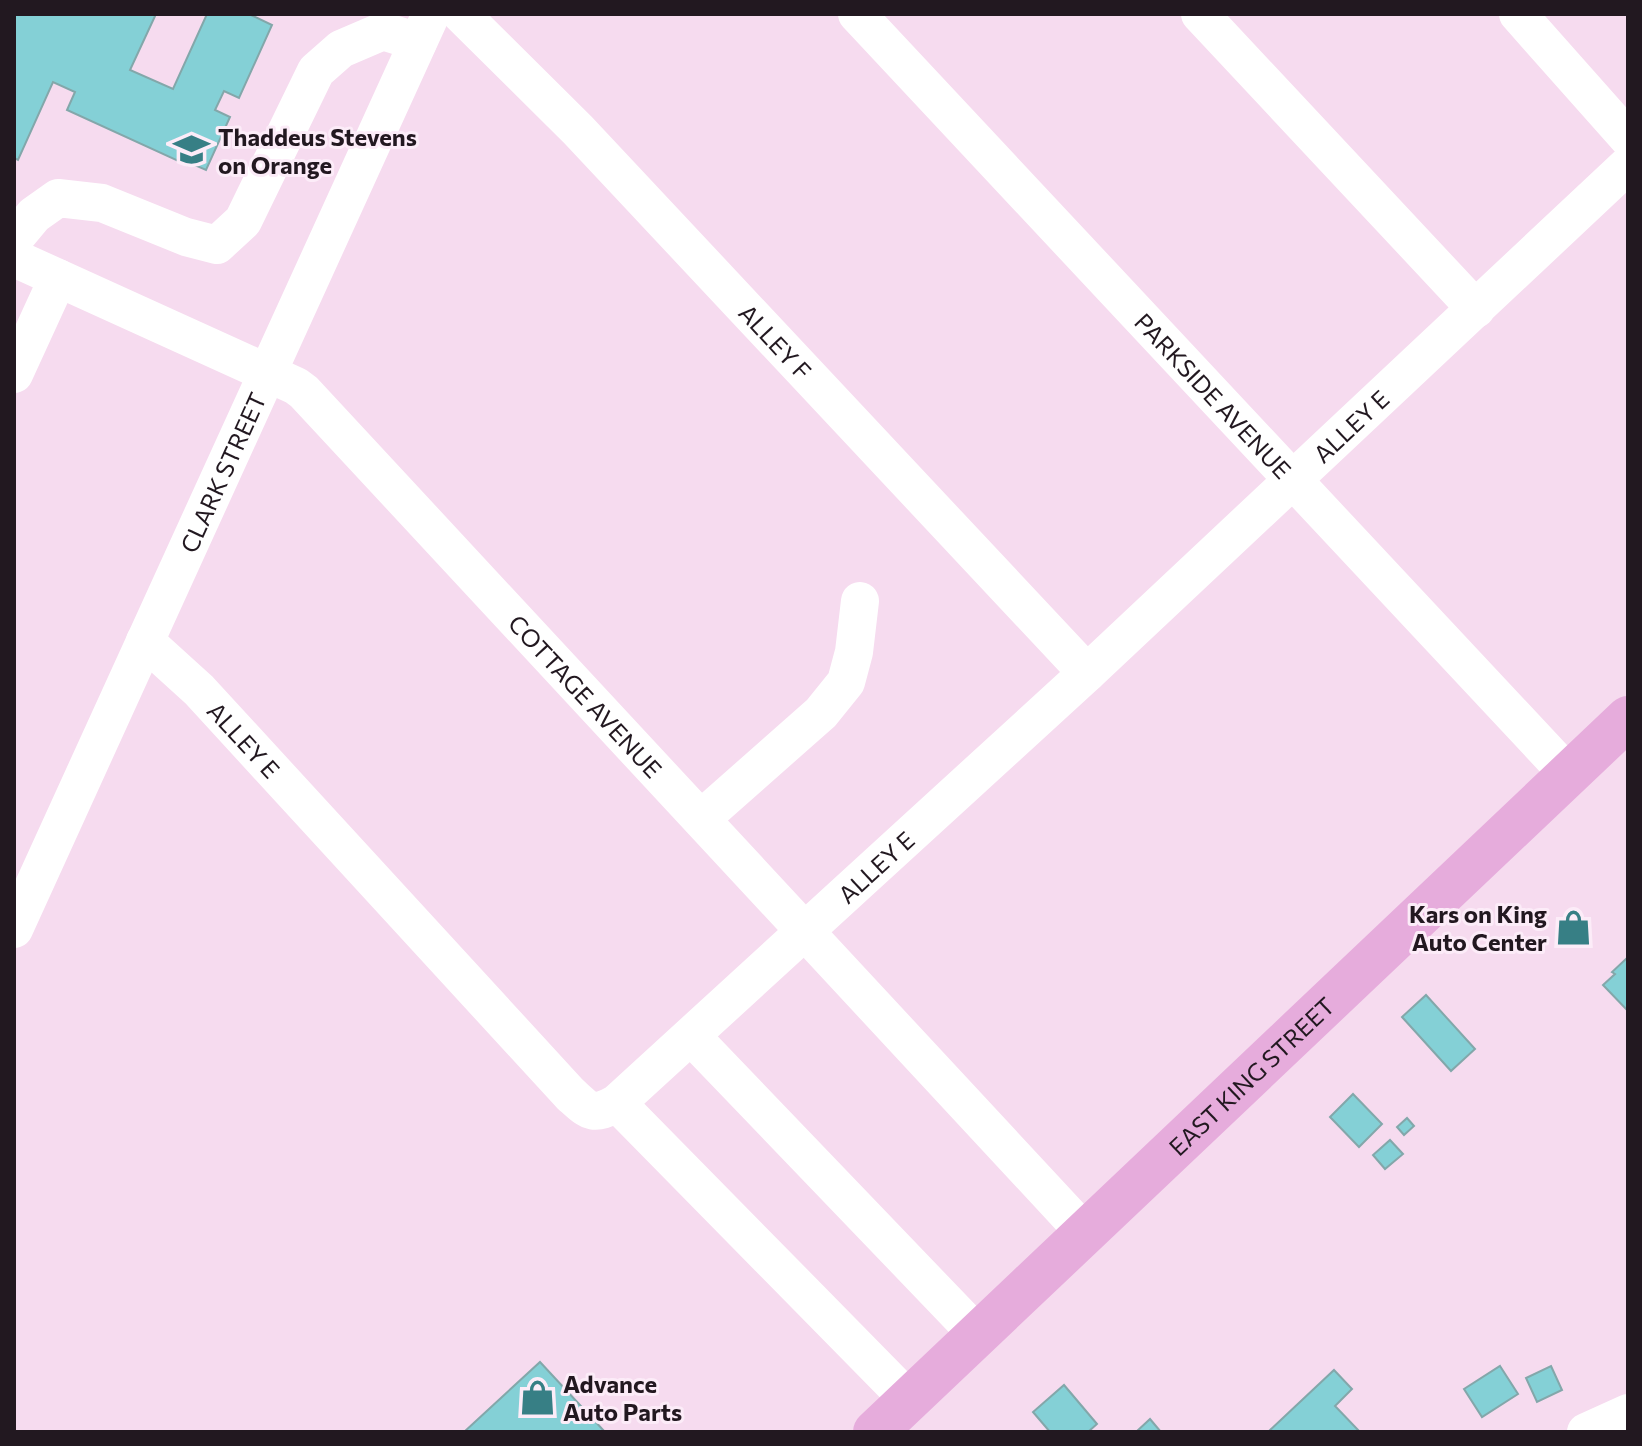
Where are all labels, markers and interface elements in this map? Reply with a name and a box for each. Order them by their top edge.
place label: Thaddeus Stevens on Orange [218,122,417,179]
school or university icon: Thaddeus Stevens on Orange [173,131,211,169]
street label: ALLEY F [734,297,818,385]
street label: PARKSIDE AVENUE [1129,307,1298,484]
street label: ALLEY E [1307,383,1394,468]
street label: CLARK STREET [173,388,271,557]
street label: COTTAGE AVENUE [503,608,669,783]
street label: ALLEY E [202,695,286,783]
street label: ALLEY E [831,824,920,909]
place label: Kars on King Auto Center [1409,899,1547,956]
shop icon: Kars on King Auto Center [1554,908,1592,946]
street label: EAST KING STREET [1162,990,1340,1161]
place label: Advance Auto Parts [563,1369,682,1426]
shop icon: Advance Auto Parts [518,1378,556,1416]

